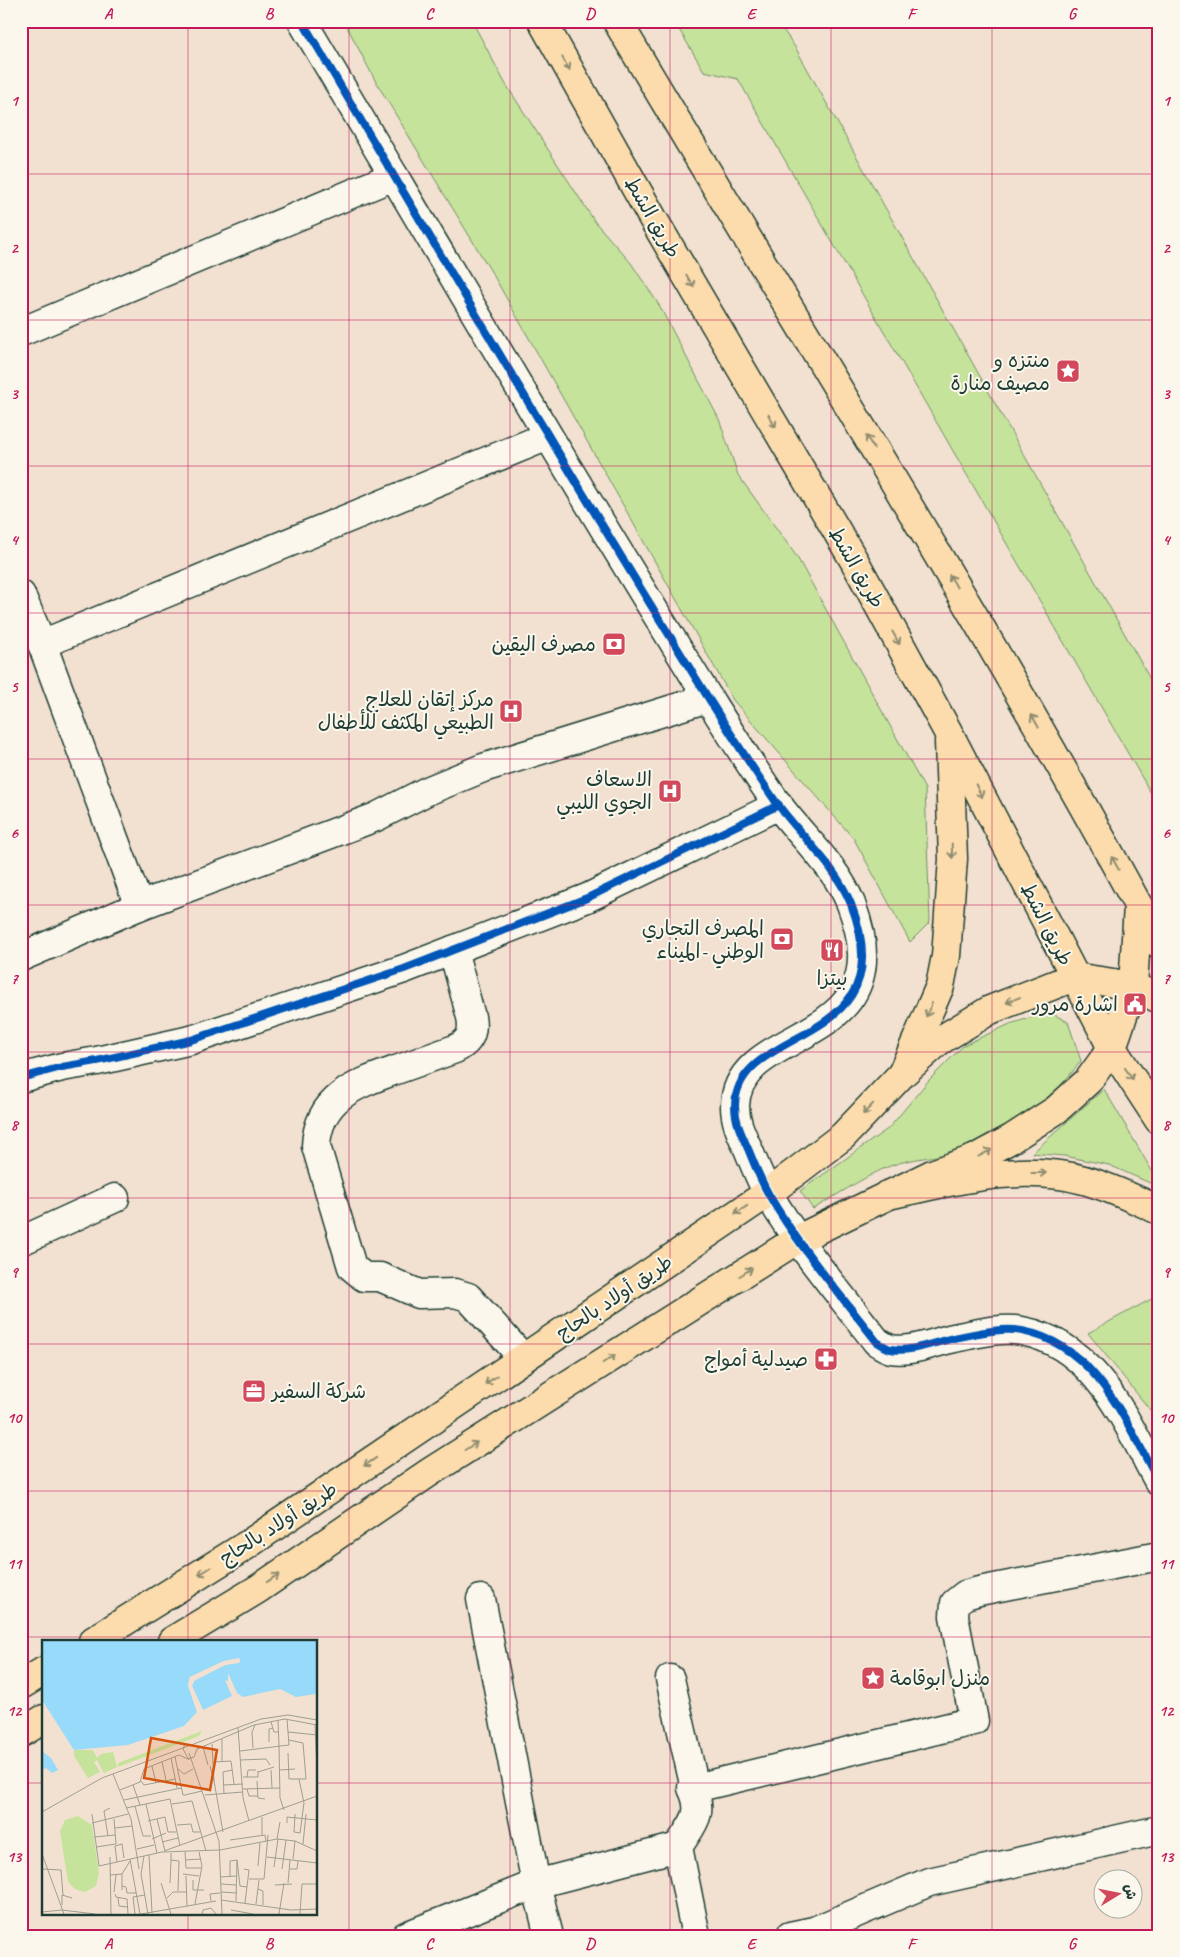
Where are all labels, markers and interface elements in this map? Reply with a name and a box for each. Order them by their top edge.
text: A [104,4,114,24]
text: B [265,4,275,24]
text: C [425,4,435,24]
text: D [585,4,596,24]
text: E [747,4,758,24]
text: F [907,4,918,24]
text: G [1068,4,1078,24]
one-way arrow [561,56,571,70]
text: 1 [10,91,19,111]
text: 1 [1162,91,1171,111]
street label: طريق الشط [619,172,686,263]
text: 2 [10,238,19,258]
text: 2 [1162,238,1171,258]
one-way arrow [685,273,695,288]
place label: منتزه و مصيف منارة [951,348,1050,396]
place icon: منتزه و مصيف منارة [1055,358,1081,384]
text: 3 [10,384,19,404]
text: 3 [1162,384,1171,404]
one-way arrow [767,413,777,428]
one-way arrow [864,435,874,449]
street label: طريق الشط [823,522,890,613]
text: 4 [10,530,19,550]
text: 4 [1162,530,1171,550]
one-way arrow [948,574,958,589]
one-way arrow [892,630,902,644]
bank icon: مصرف اليقين [601,631,627,657]
place label: مصرف اليقين [491,632,596,657]
text: 5 [11,677,20,697]
text: 5 [1163,677,1172,697]
place label: مركز إتقان للعلاج الطبيعي المكثف للأطفال [318,687,494,740]
hospital icon: مركز إتقان للعلاج الطبيعي المكثف للأطفال [498,698,524,724]
one-way arrow [1030,715,1040,729]
place label: الاسعاف الجوي الليبي [556,767,652,820]
hospital icon: الاسعاف الجوي الليبي [657,778,683,804]
one-way arrow [975,783,984,798]
text: 6 [10,823,19,843]
text: 6 [1162,823,1171,843]
one-way arrow [948,843,957,859]
one-way arrow [1109,856,1119,871]
street label: طريق الشط [1015,878,1078,970]
place label: المصرف التجاري الوطني -الميناء [642,916,764,969]
bank icon: المصرف التجاري الوطني -الميناء [769,926,795,952]
restaurant icon: بيتزا [819,937,845,963]
place label: بيتزا [816,966,848,991]
text: 7 [10,969,19,989]
text: 7 [1162,969,1171,989]
public building icon: اشارة مرور [1122,991,1148,1017]
place label: اشارة مرور [1031,992,1118,1017]
one-way arrow [1006,997,1021,1006]
one-way arrow [924,1002,934,1017]
one-way arrow [1124,1066,1134,1080]
one-way arrow [863,1103,875,1115]
text: 8 [10,1115,19,1135]
text: 8 [1162,1115,1171,1135]
one-way arrow [977,1148,992,1158]
one-way arrow [1030,1168,1046,1178]
one-way arrow [735,1205,749,1215]
street label: طريق أولاد بالحاج [551,1249,678,1346]
text: 9 [10,1262,19,1282]
text: 9 [1162,1262,1171,1282]
one-way arrow [738,1266,752,1276]
pharmacy icon: صيدلية أمواج [813,1346,839,1372]
place label: صيدلية أمواج [704,1347,808,1373]
one-way arrow [601,1353,615,1363]
one-way arrow [484,1375,498,1385]
office icon: شركة السفير [241,1378,267,1404]
place label: شركة السفير [270,1379,366,1404]
text: 10 [7,1408,23,1428]
text: 10 [1159,1408,1175,1428]
one-way arrow [464,1440,478,1450]
one-way arrow [363,1457,377,1467]
street label: طريق أولاد بالحاج [215,1476,342,1572]
text: 11 [7,1554,23,1574]
text: 11 [1159,1554,1175,1574]
one-way arrow [199,1566,213,1576]
one-way arrow [266,1573,280,1583]
inset map [42,1640,318,1914]
place icon: منزل ابوقامة [860,1665,886,1691]
place label: منزل ابوقامة [890,1666,990,1691]
text: 12 [7,1701,23,1721]
text: 12 [1159,1701,1175,1721]
text: 13 [7,1847,23,1867]
text: 13 [1159,1847,1175,1867]
north arrow [1092,1870,1142,1920]
text: ش [1121,1883,1140,1901]
text: A [104,1934,114,1954]
text: B [265,1934,275,1954]
text: C [425,1934,435,1954]
text: D [585,1934,596,1954]
text: E [747,1934,758,1954]
text: F [907,1934,918,1954]
text: G [1068,1934,1078,1954]

